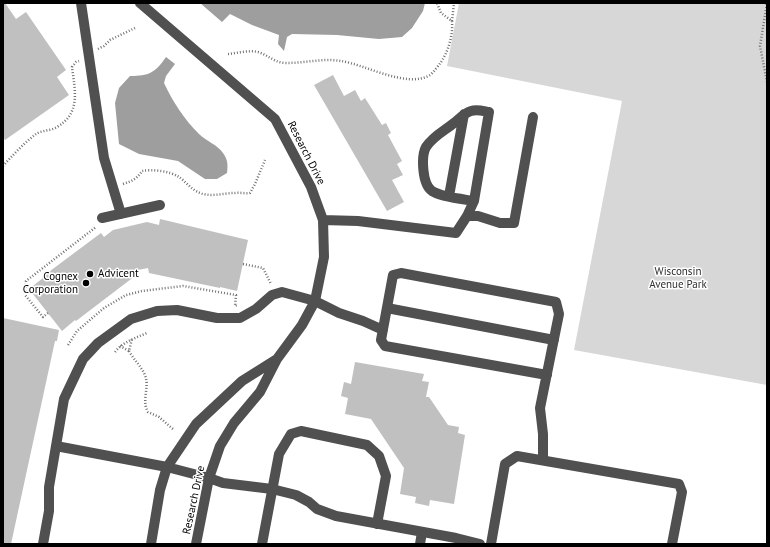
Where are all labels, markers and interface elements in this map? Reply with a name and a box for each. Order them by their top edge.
street label: Research Drive [284,119,328,187]
park label: Wisconsin Avenue Park [649,265,707,291]
place label: Advicent [98,267,139,281]
marker: Advicent [85,269,95,279]
place label: Cognex Corporation [23,270,78,296]
marker: Cognex Corporation [81,278,91,288]
street label: Research Drive [180,465,208,535]

